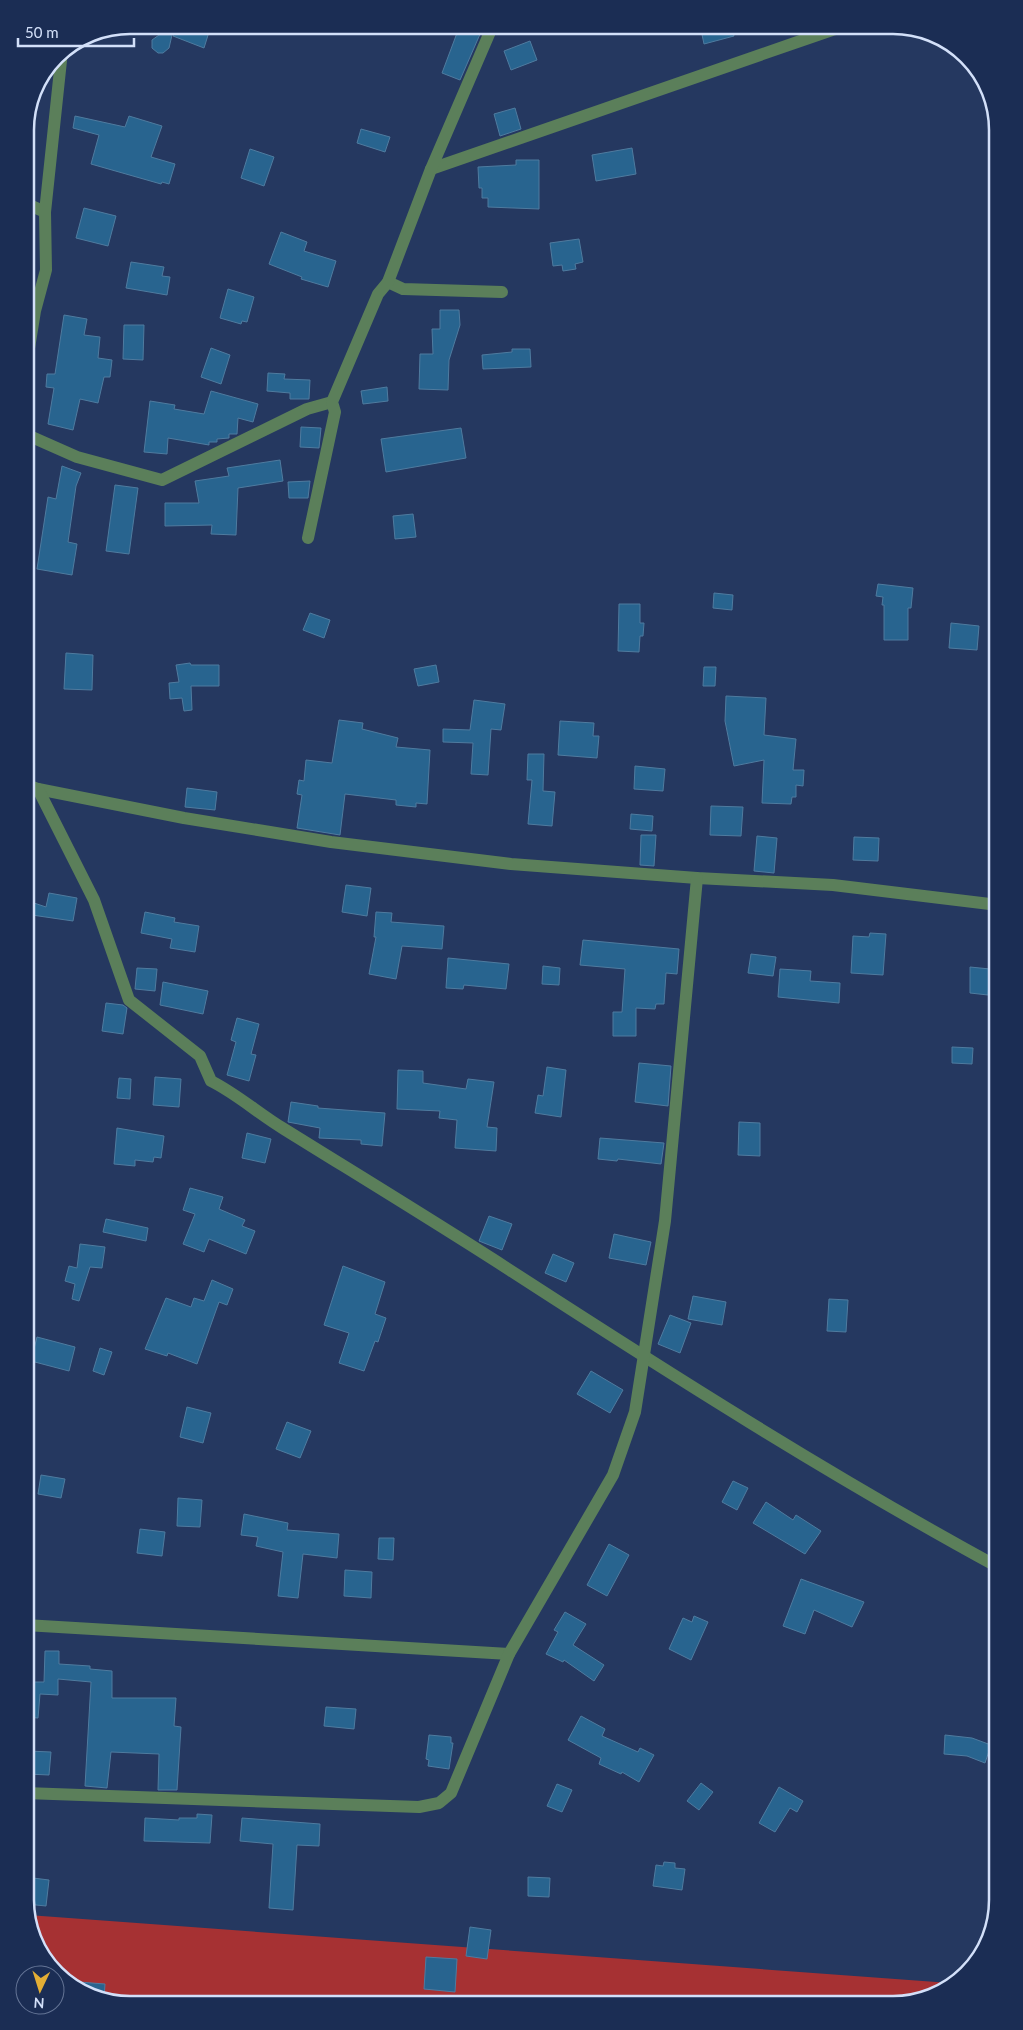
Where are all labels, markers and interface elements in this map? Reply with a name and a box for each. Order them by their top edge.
scale bar [18,15,134,47]
text: 50 m [25,23,59,41]
north arrow [15,1965,65,2015]
text: N [33,1995,45,2012]

